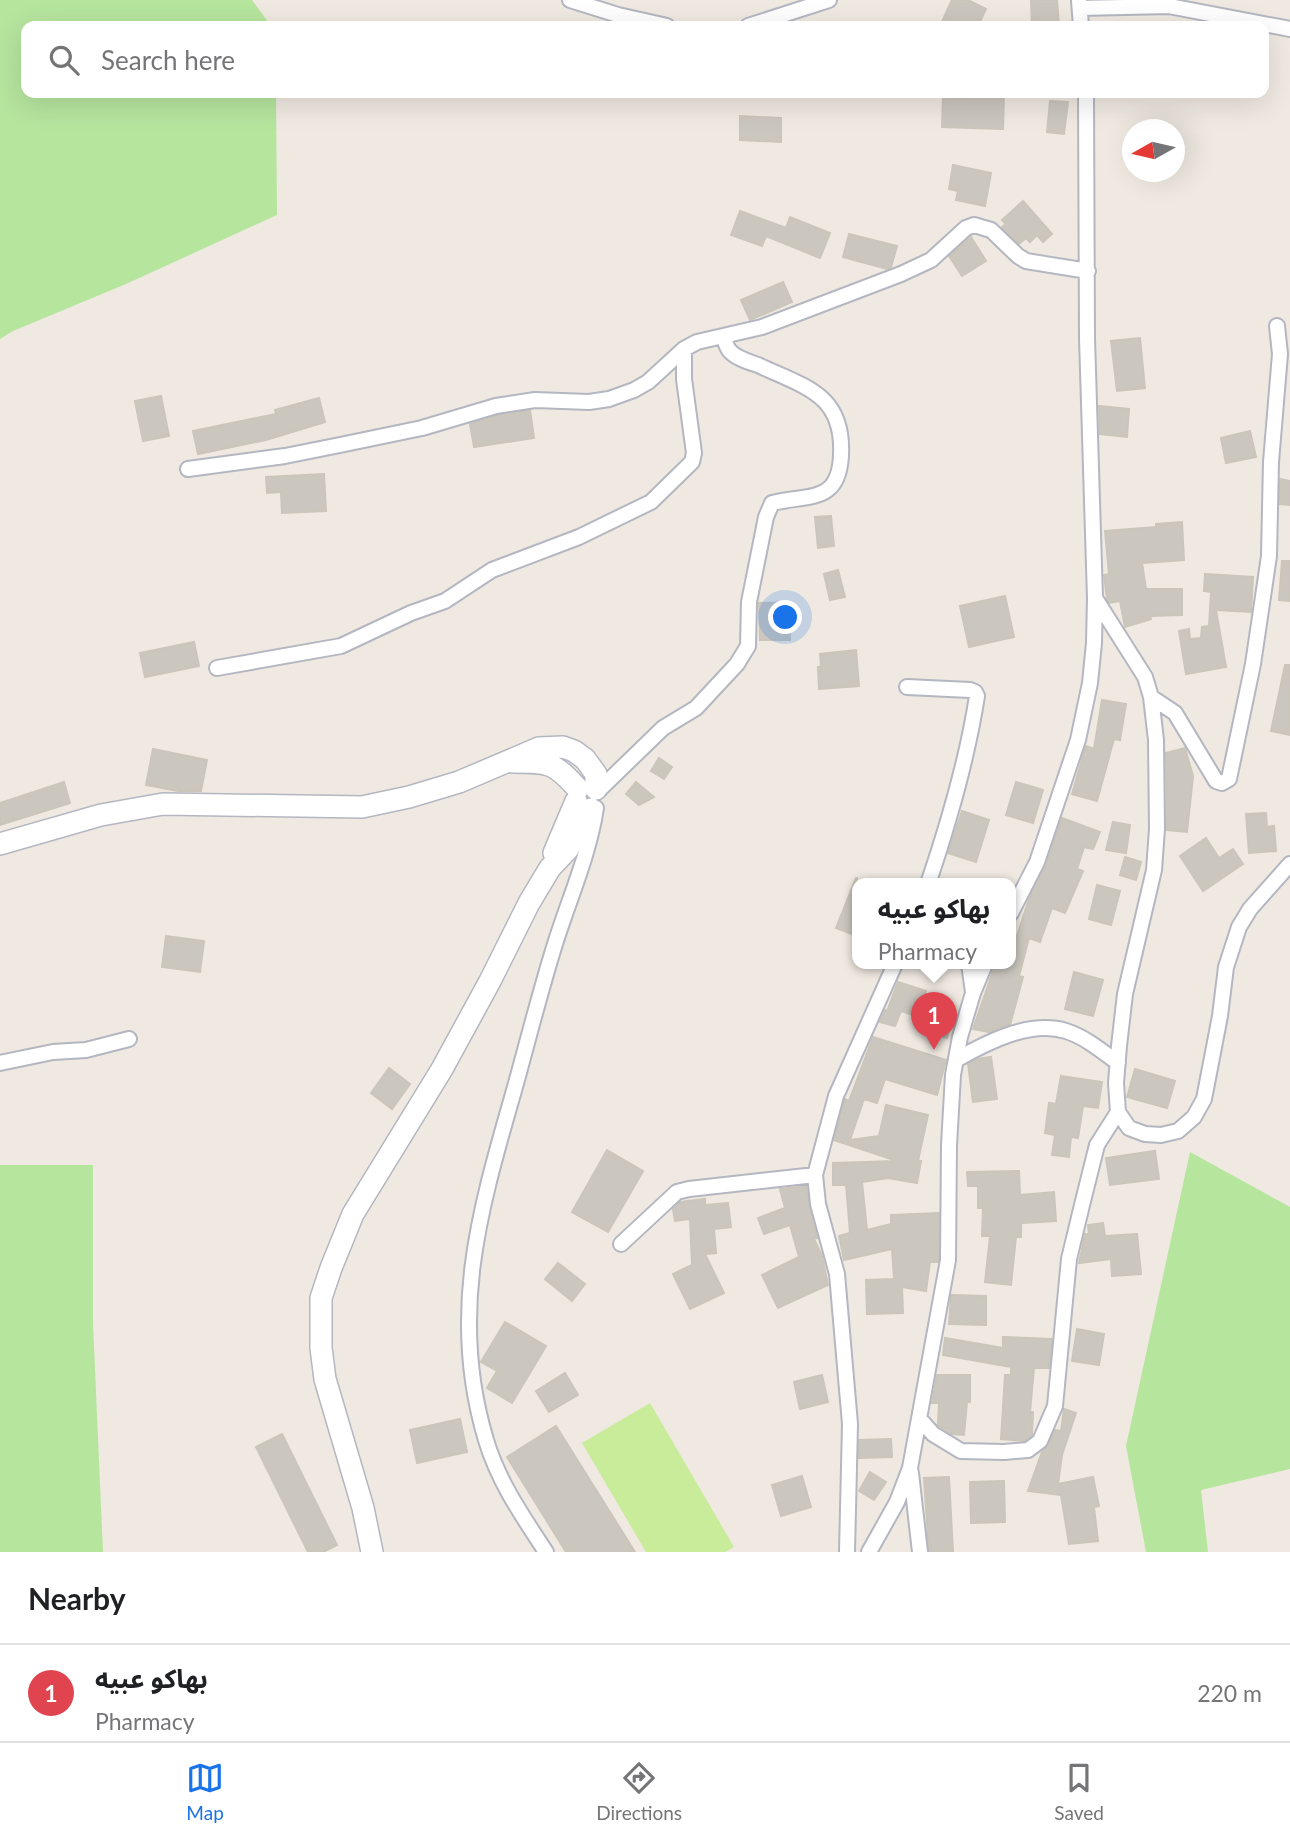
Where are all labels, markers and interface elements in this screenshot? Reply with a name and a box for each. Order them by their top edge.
search box [21,21,1269,98]
icon: search [45,41,83,79]
text: Search here [101,44,235,76]
north arrow [1122,119,1185,182]
your location [768,600,802,634]
popup [852,878,1016,969]
text: بهاكو عبيه [878,892,990,924]
text: Pharmacy [878,937,977,965]
pin: 1 [911,992,957,1050]
text: Nearby [28,1580,126,1616]
text: بهاكو عبيه [95,1662,208,1694]
text: 1 [44,1679,58,1707]
text: 220 m [1197,1679,1262,1707]
text: Pharmacy [95,1707,195,1735]
tab: Map [186,1759,224,1824]
tab: Directions [596,1759,682,1824]
tab: Saved [1054,1759,1104,1824]

